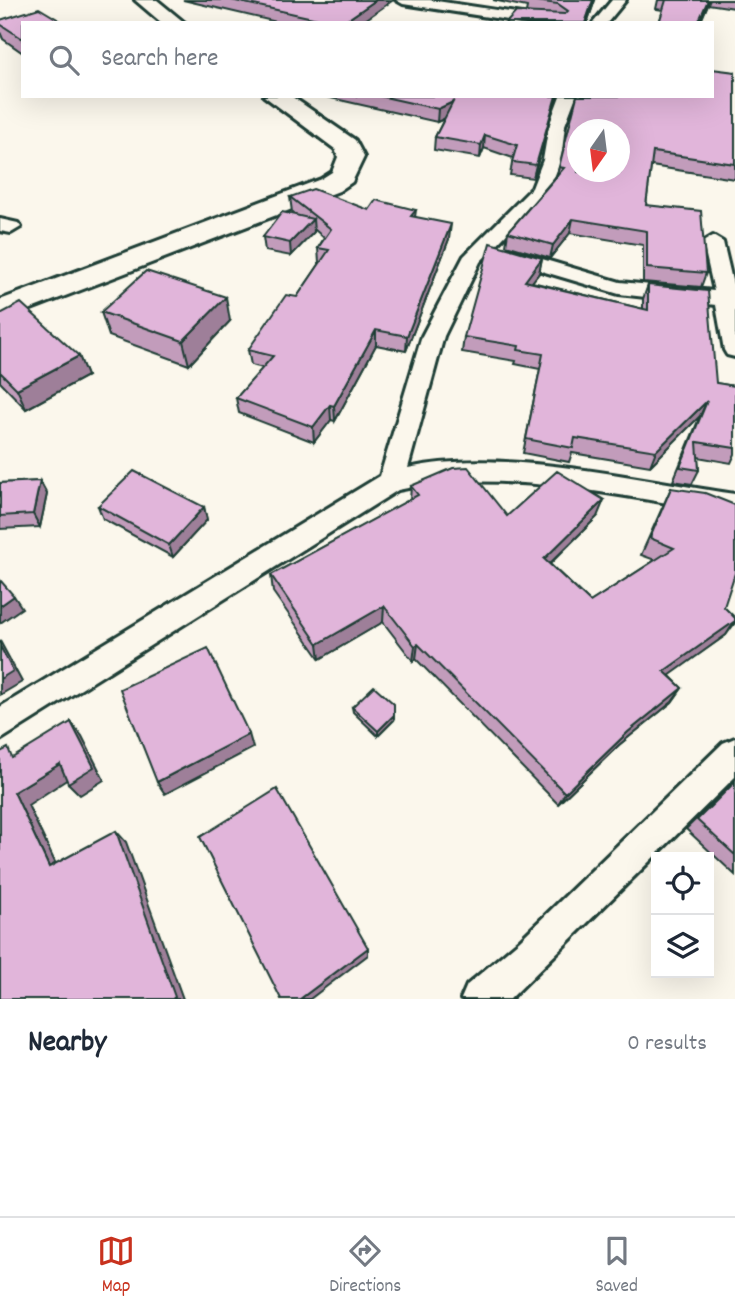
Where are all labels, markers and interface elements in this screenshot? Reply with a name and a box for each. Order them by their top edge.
search box [21,21,714,98]
icon: search [45,41,83,79]
text: Search here [101,41,219,78]
north arrow [567,119,630,182]
map controls [651,852,714,978]
button: locate [651,852,714,915]
button: layers [651,915,714,978]
text: Nearby [28,1023,106,1066]
text: 0 results [627,1028,707,1061]
tab: Map [97,1232,135,1301]
tab: Directions [329,1232,401,1301]
tab: Saved [595,1232,638,1301]

